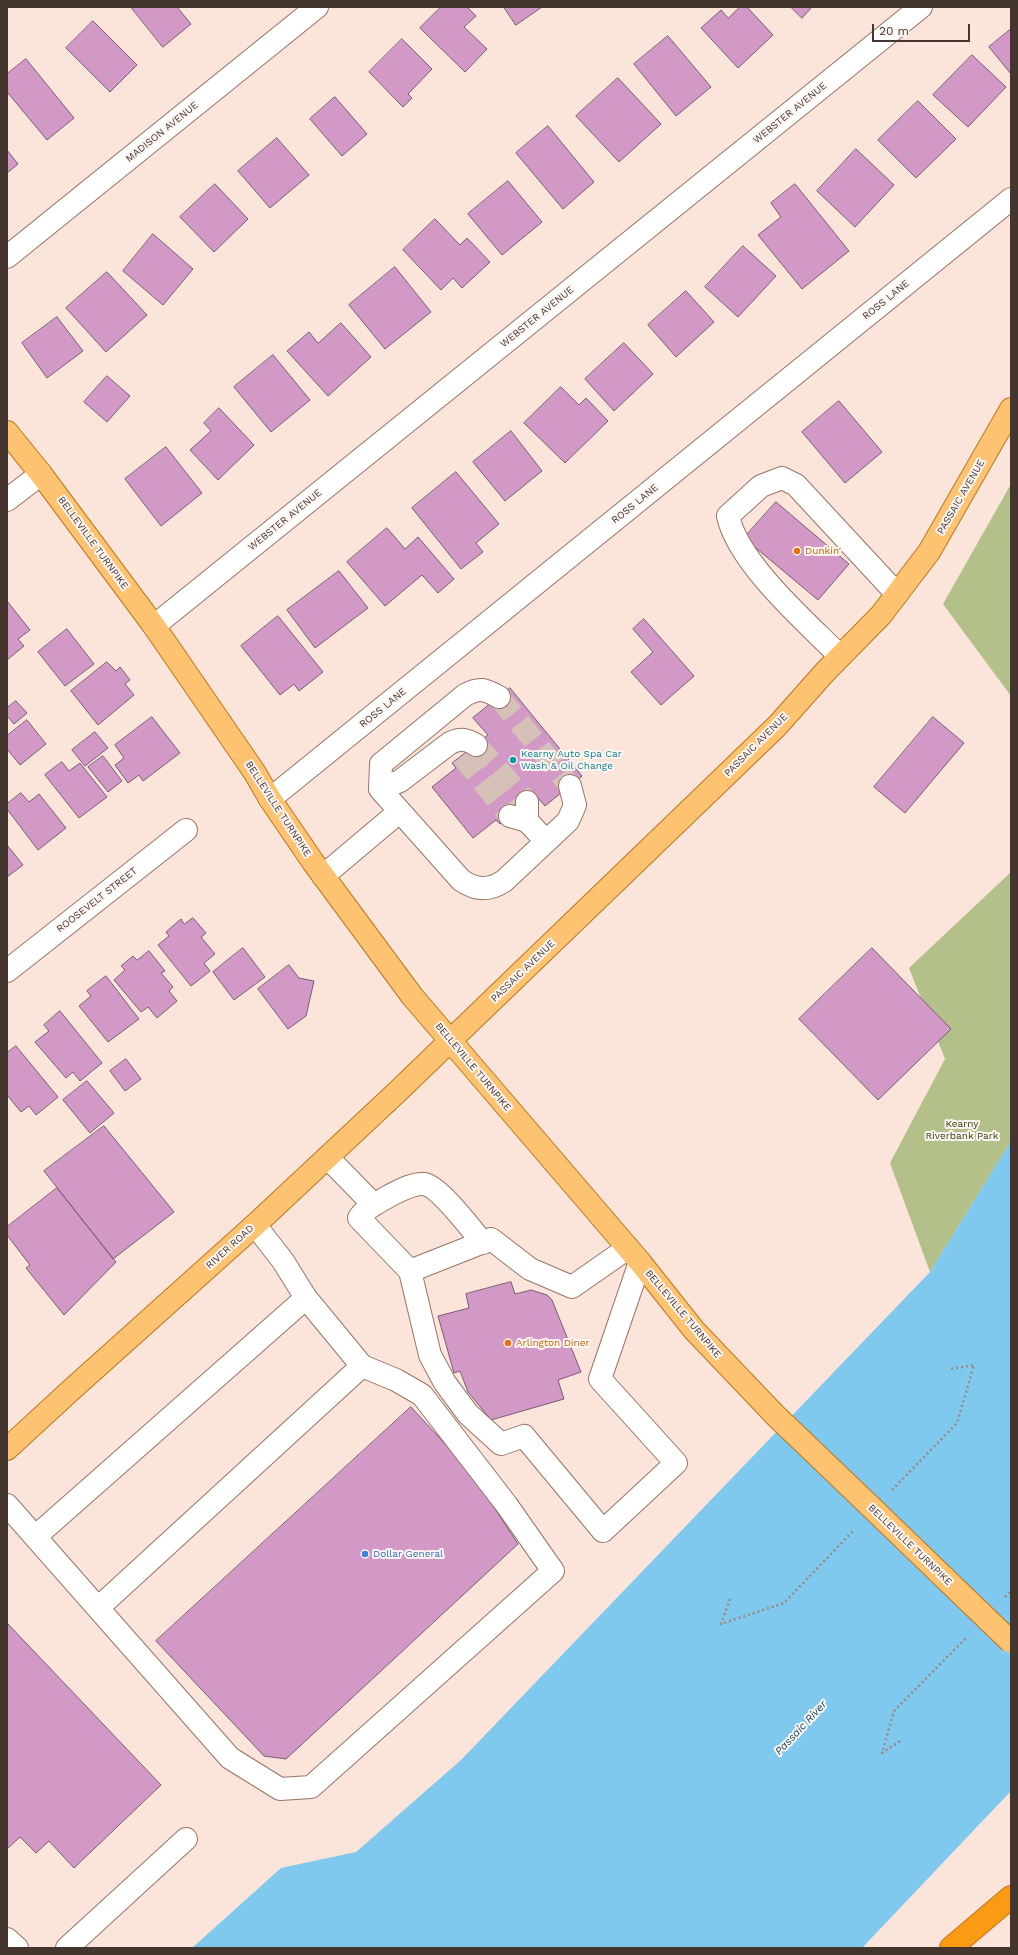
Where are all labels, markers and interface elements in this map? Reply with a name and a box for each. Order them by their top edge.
scale bar [874,16,972,42]
text: 20 m [879,24,909,38]
street label: WEBSTER AVENUE [751,80,829,146]
street label: MADISON AVENUE [123,99,201,165]
street label: ROSS LANE [860,278,912,322]
street label: WEBSTER AVENUE [498,284,576,350]
street label: PASSAIC AVENUE [935,457,987,537]
street label: ROSS LANE [609,482,661,526]
street label: WEBSTER AVENUE [246,487,324,553]
street label: BELLEVILLE TURNPIKE [55,494,131,592]
place label: Dunkin' [805,545,841,557]
marker: Dunkin' [792,546,802,556]
street label: ROSS LANE [357,686,409,730]
street label: PASSAIC AVENUE [722,711,790,779]
place label: Kearny Auto Spa Car Wash & Oil Change [521,748,622,772]
marker: Kearny Auto Spa Car Wash & Oil Change [508,755,518,765]
street label: BELLEVILLE TURNPIKE [243,759,313,859]
street label: ROOSEVELT STREET [54,865,140,935]
street label: PASSAIC AVENUE [488,937,558,1005]
street label: BELLEVILLE TURNPIKE [433,1020,513,1114]
park label: Kearny Riverbank Park [925,1118,999,1142]
street label: RIVER ROAD [204,1222,256,1272]
street label: BELLEVILLE TURNPIKE [643,1267,723,1361]
place label: Arlington Diner [516,1337,590,1349]
marker: Arlington Diner [503,1338,513,1348]
street label: BELLEVILLE TURNPIKE [866,1502,954,1588]
place label: Dollar General [373,1548,443,1560]
marker: Dollar General [360,1549,370,1559]
water label: Passaic River [772,1698,830,1758]

